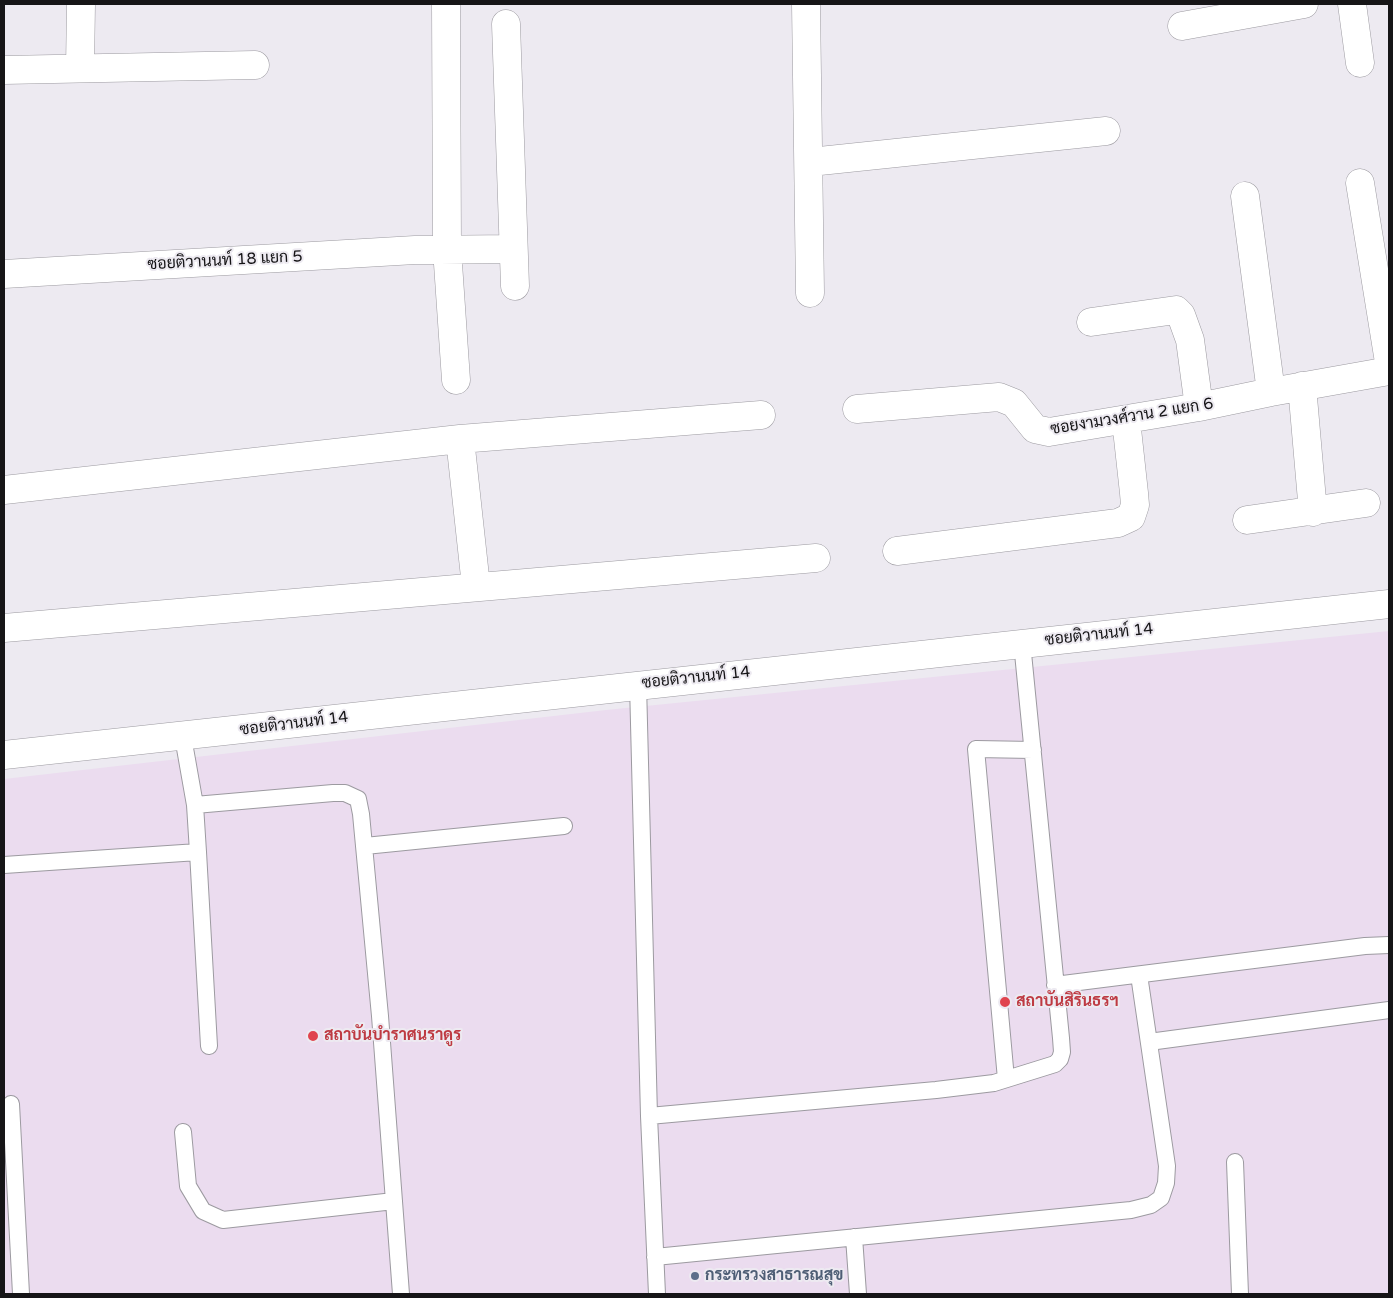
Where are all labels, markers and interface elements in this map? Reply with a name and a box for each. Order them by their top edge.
street label: ซอยติวานนท์ 18 แยก 5 [147,247,303,275]
street label: ซอยงามวงศ์วาน 2 แยก 6 [1049,395,1215,439]
street label: ซอยติวานนท์ 14 [1044,620,1154,650]
street label: ซอยติวานนท์ 14 [641,663,751,693]
street label: ซอยติวานนท์ 14 [239,708,349,740]
place label: สถาบันสิรินธรฯ [1016,992,1119,1012]
marker: สถาบันสิรินธรฯ [998,995,1012,1009]
place label: สถาบันบำราศนราดูร [324,1026,461,1046]
marker: สถาบันบำราศนราดูร [306,1029,320,1043]
place label: กระทรวงสาธารณสุข [705,1266,843,1286]
marker: กระทรวงสาธารณสุข [689,1270,701,1282]

